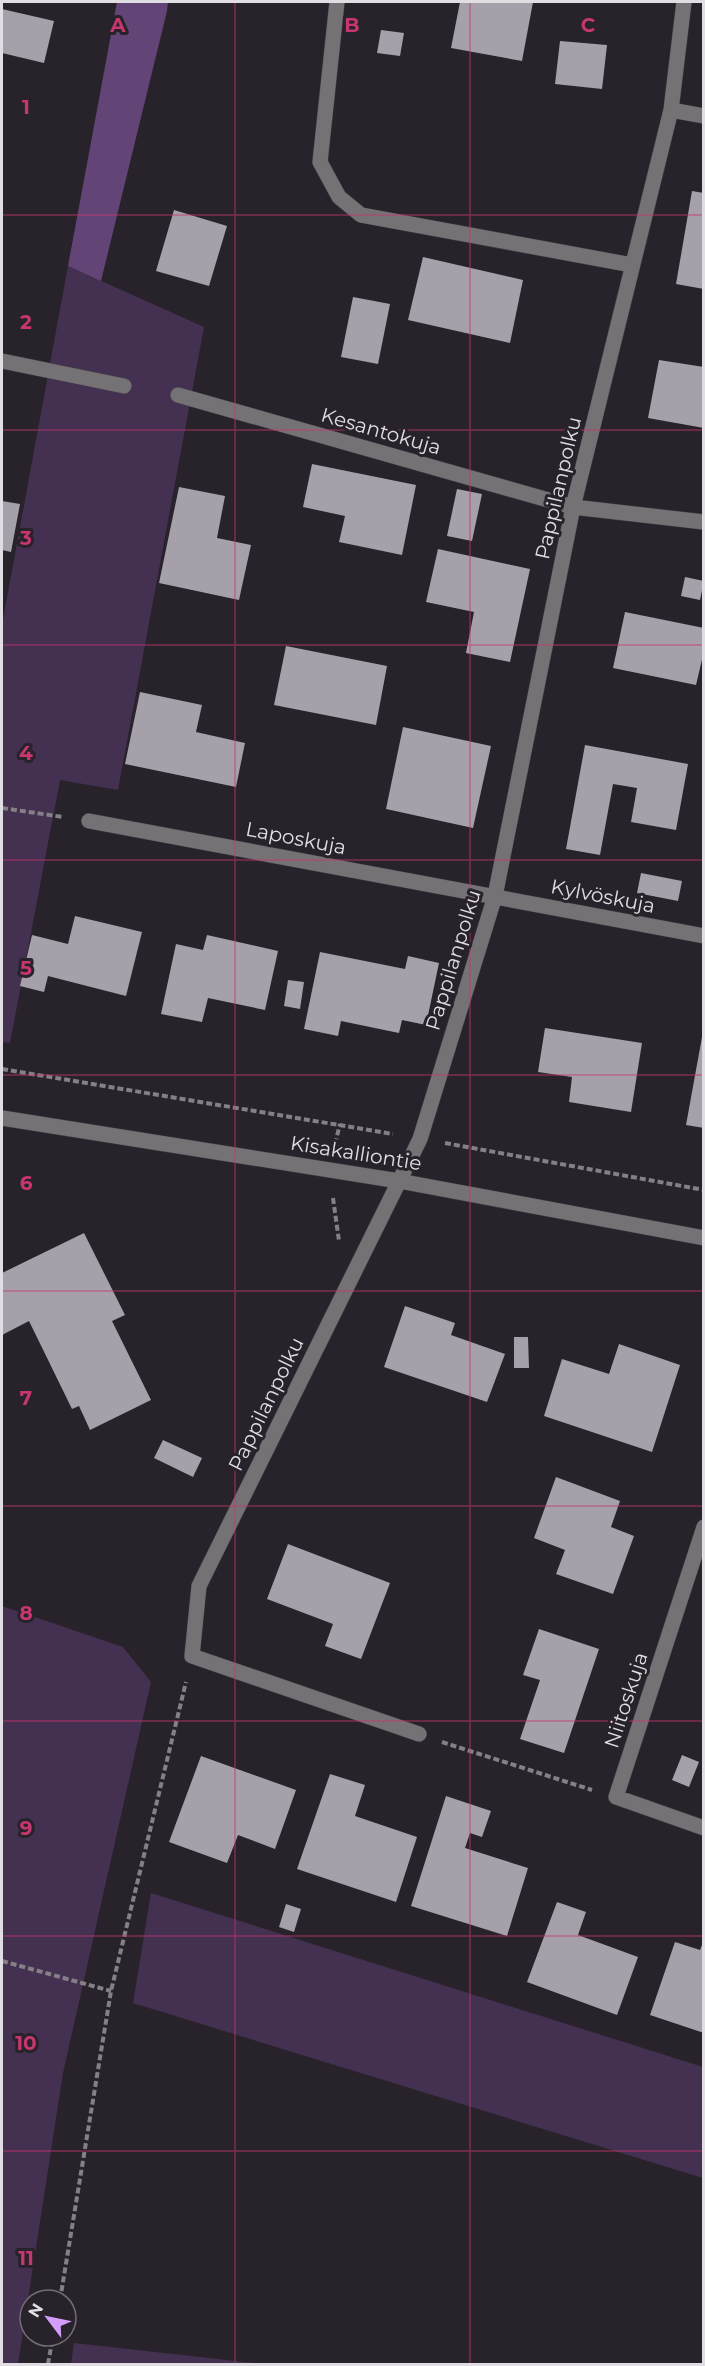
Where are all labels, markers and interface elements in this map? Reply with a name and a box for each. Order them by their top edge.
text: A [109,13,126,37]
text: B [344,13,360,37]
text: C [581,13,596,37]
text: 1 [22,95,30,119]
text: 2 [20,310,32,334]
street label: Kesantokuja [318,402,444,460]
street label: Pappilanpolku [530,414,586,562]
text: 3 [19,526,32,550]
text: 4 [19,741,33,765]
street label: Laposkuja [244,816,348,860]
street label: Kylvöskuja [549,874,657,918]
street label: Pappilanpolku [420,887,486,1033]
text: 5 [20,956,32,980]
street label: Kisakalliontie [289,1131,423,1175]
text: 6 [20,1171,33,1195]
street label: Pappilanpolku [223,1333,309,1475]
text: 7 [20,1386,32,1410]
text: 8 [19,1601,33,1625]
street label: Niitoskuja [599,1649,653,1751]
text: 9 [20,1816,32,1840]
text: 10 [15,2031,37,2055]
text: 11 [18,2246,34,2270]
north arrow [18,2288,78,2348]
text: N [24,2300,47,2321]

